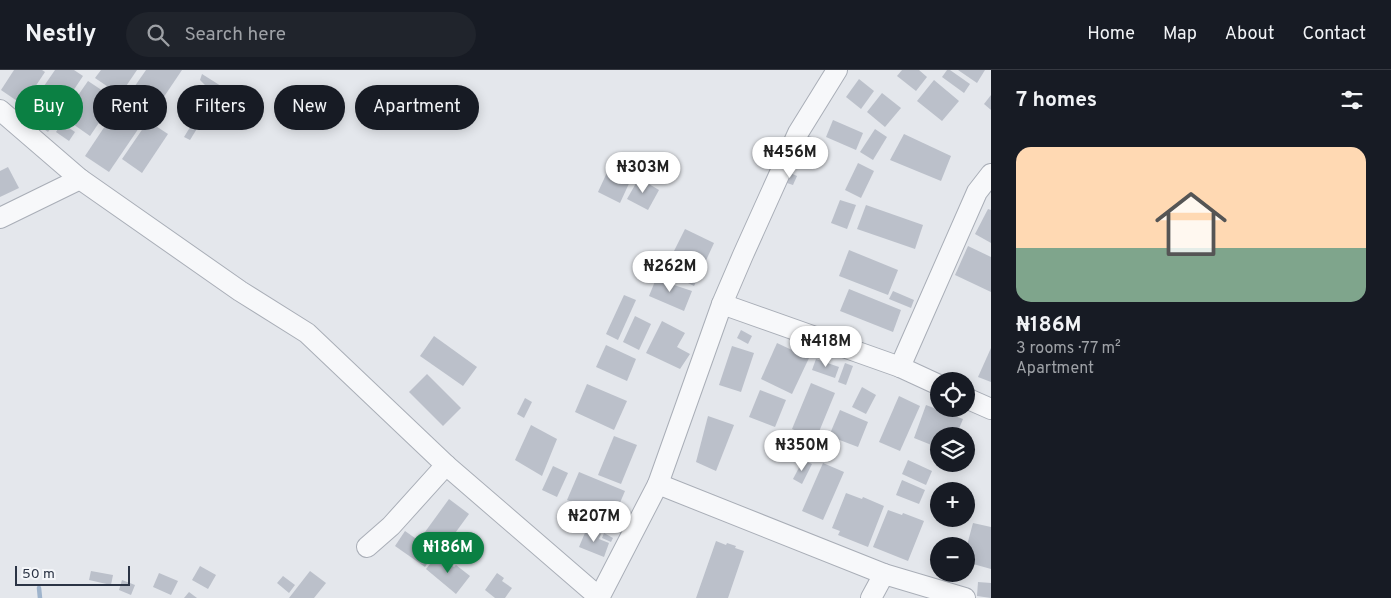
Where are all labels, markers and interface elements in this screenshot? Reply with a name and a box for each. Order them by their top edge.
search box [126,12,476,57]
text: Nestly [25,20,96,50]
icon: search [144,21,172,49]
text: Search here [184,23,286,47]
text: Home [1087,23,1135,46]
text: Map [1163,23,1197,46]
text: About [1225,23,1274,46]
text: Contact [1302,23,1366,46]
chip: Buy [15,85,83,130]
chip: Rent [93,85,167,130]
chip: Filters [177,85,264,130]
chip: New [274,85,345,130]
chip: Apartment [355,85,479,130]
icon: filters [1338,86,1366,114]
text: 7 homes [1016,87,1097,114]
pin: ₦456M [755,136,825,179]
text: ₦456M [763,143,817,163]
pin: ₦303M [608,152,678,194]
text: ₦303M [616,158,670,178]
icon: home [1146,179,1236,269]
pin: ₦262M [635,250,705,293]
text: ₦262M [643,257,697,277]
text: ₦186M [1016,312,1082,339]
pin: ₦418M [791,326,861,368]
text: ₦418M [801,332,851,352]
text: 3 rooms · 77 m² [1016,339,1121,359]
text: Apartment [1016,359,1094,379]
map controls [930,372,975,582]
button: locate [930,372,975,417]
button: layers [930,427,975,472]
pin: ₦350M [767,430,837,472]
text: ₦350M [775,436,829,456]
button: + [930,482,975,527]
pin: ₦207M [559,500,629,543]
text: ₦207M [568,507,620,527]
pin: ₦186M [413,532,483,574]
button: − [930,537,975,582]
text: ₦186M [423,538,473,558]
scale bar [15,563,130,586]
text: 50 m [22,566,55,583]

